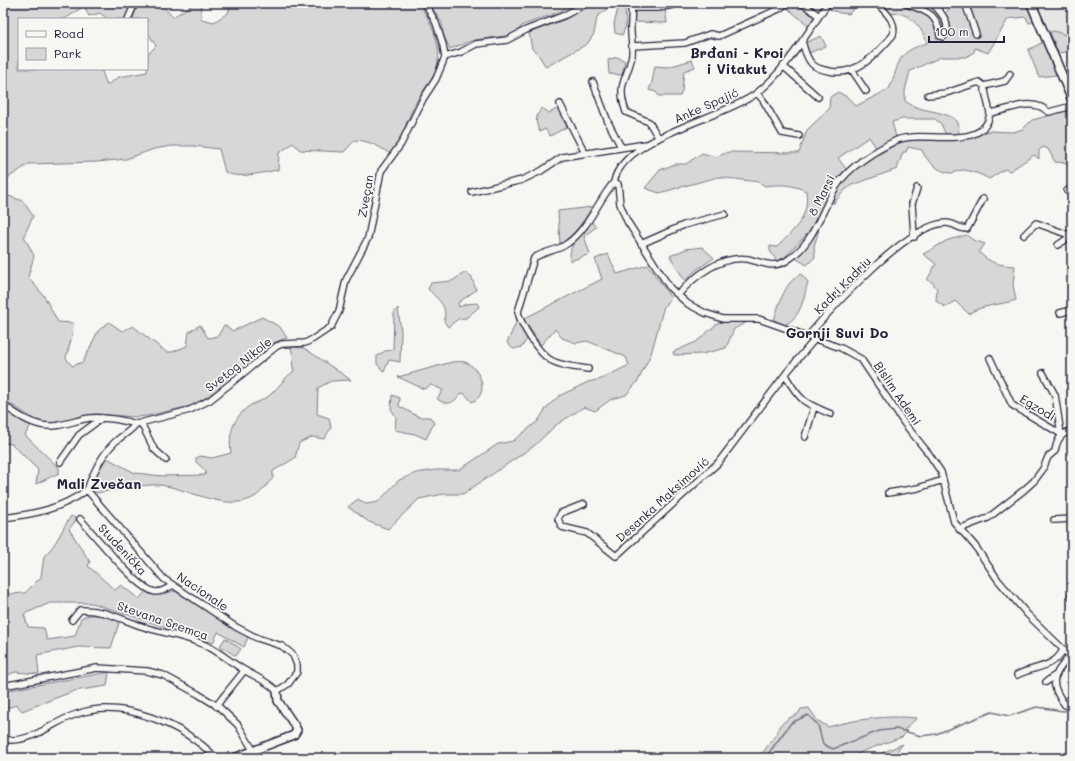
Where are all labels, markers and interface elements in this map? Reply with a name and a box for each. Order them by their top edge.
legend [18,18,148,70]
scale bar [929,18,1004,44]
text: 100 m [935,23,969,39]
text: Road [54,25,84,41]
district label: Brđani - Kroi i Vitakut [690,43,784,78]
text: Park [54,45,81,61]
street label: Anke Spajić [671,84,741,126]
street label: 8 Marsi [804,172,838,218]
street label: Zveçan [353,173,377,219]
street label: Kadri Kadriu [810,253,874,317]
district label: Gornji Suvi Do [786,323,889,342]
street label: Svetog Nikole [201,333,275,395]
street label: Bislim Ademi [871,358,925,428]
street label: Egzodi [1017,390,1059,424]
street label: Desanka Maksimović [612,453,712,545]
district label: Mali Zvečan [57,474,141,493]
street label: Studenička [95,520,151,578]
street label: Nacionale [174,568,232,614]
street label: Stevana Sremca [115,597,211,643]

